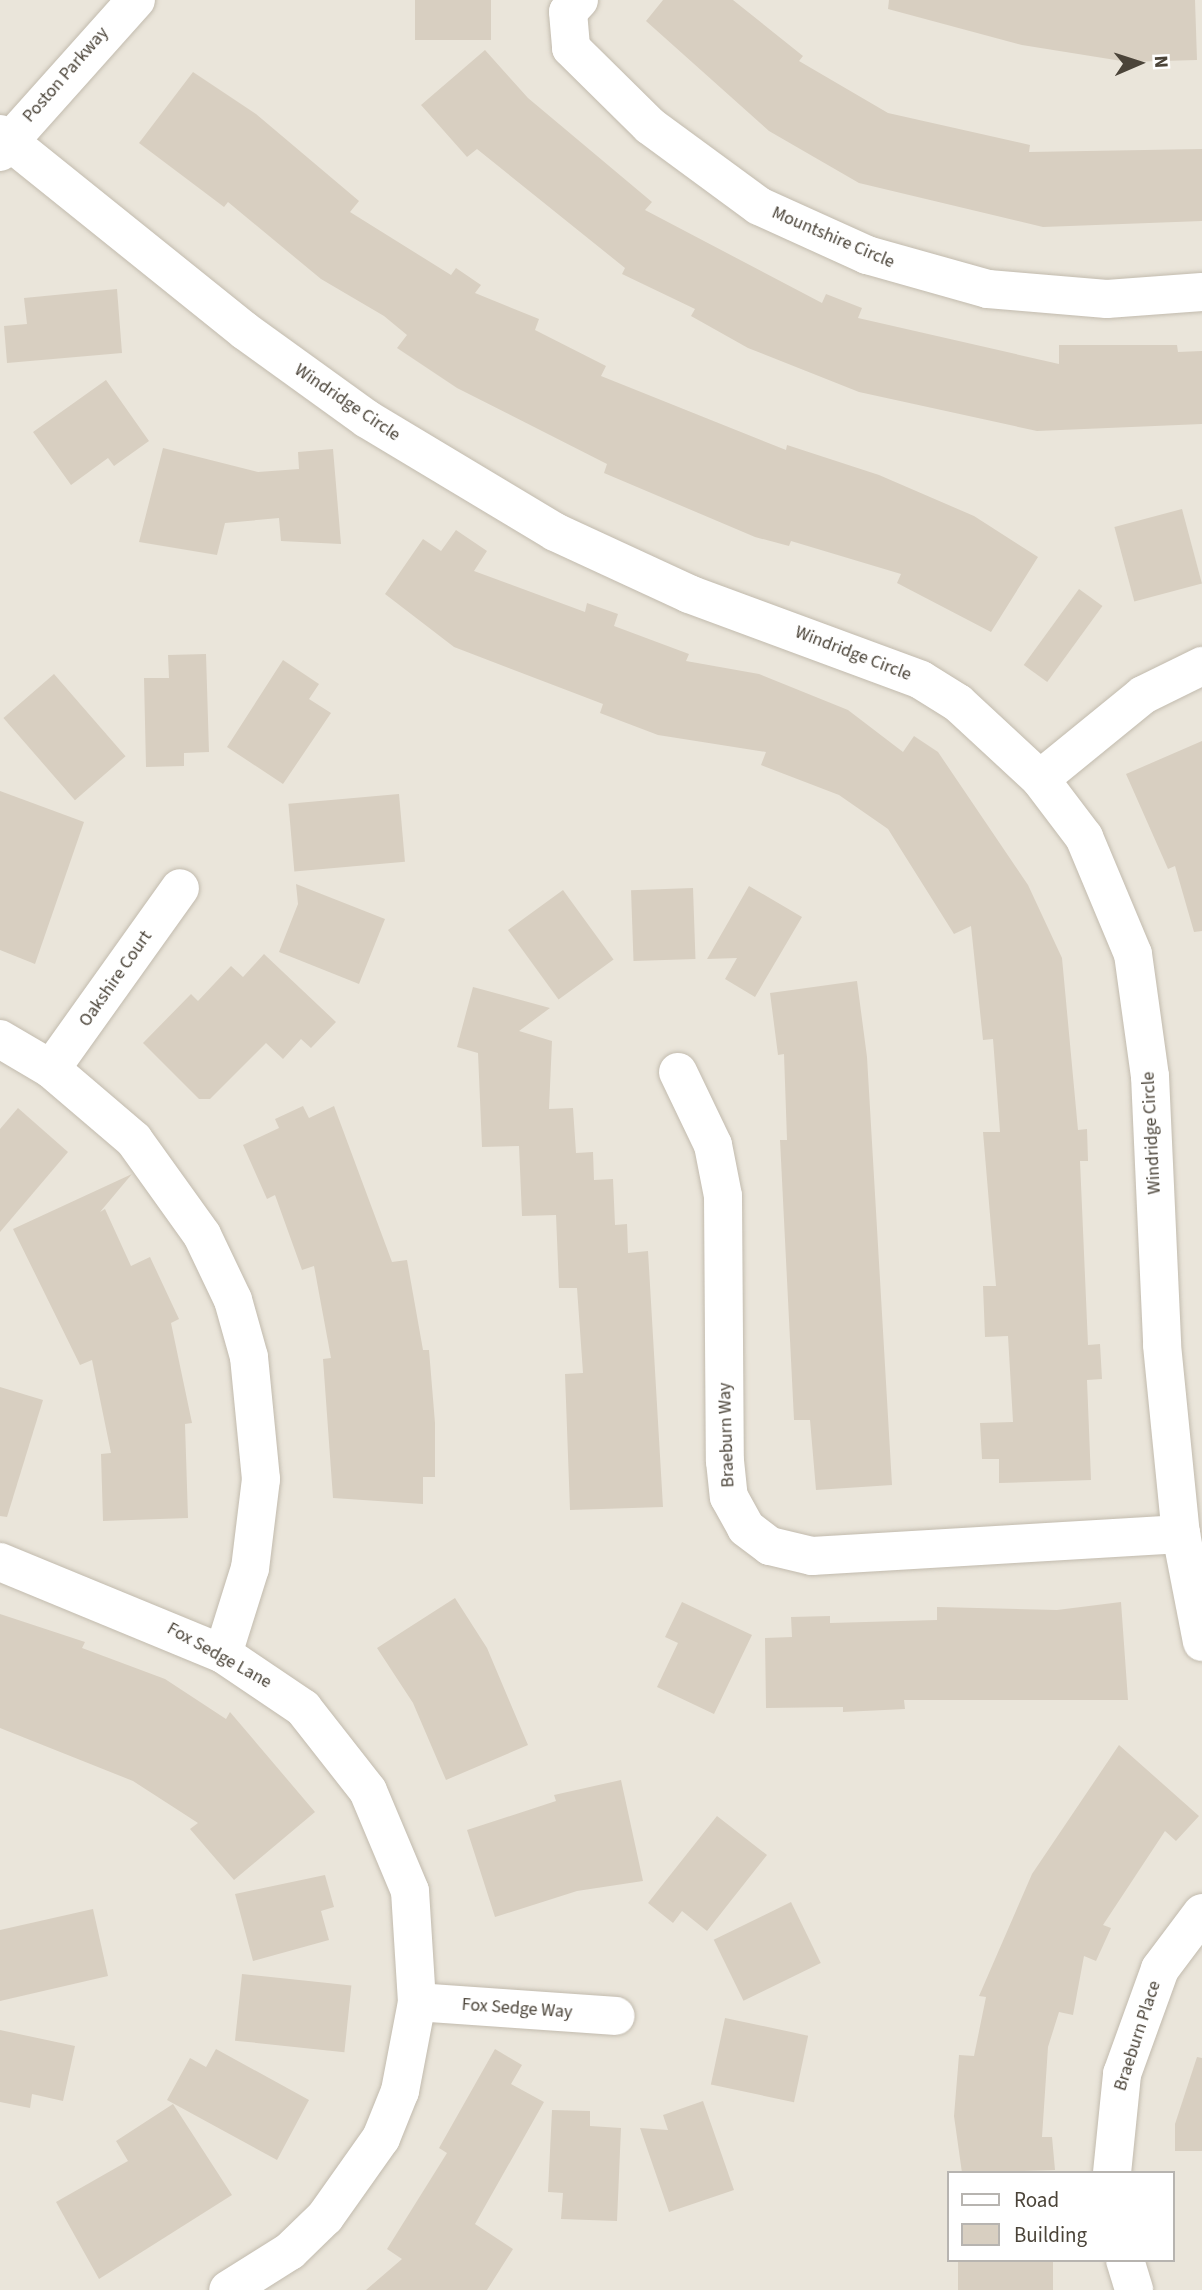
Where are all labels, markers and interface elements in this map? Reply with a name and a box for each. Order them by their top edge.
street label: Poston Parkway [19,23,113,127]
north arrow [1104,28,1174,98]
text: N [1147,55,1174,69]
street label: Mountshire Circle [768,202,898,274]
street label: Windridge Circle [290,360,404,446]
street label: Windridge Circle [792,622,914,686]
street label: Oakshire Court [75,927,157,1031]
street label: Windridge Circle [1138,1071,1166,1195]
street label: Braeburn Way [714,1382,740,1488]
street label: Fox Sedge Lane [163,1618,275,1694]
street label: Braeburn Place [1110,1978,1166,2094]
street label: Fox Sedge Way [461,1994,573,2024]
legend [946,2171,1174,2262]
text: Road [1014,2185,1059,2215]
text: Building [1014,2220,1087,2250]

